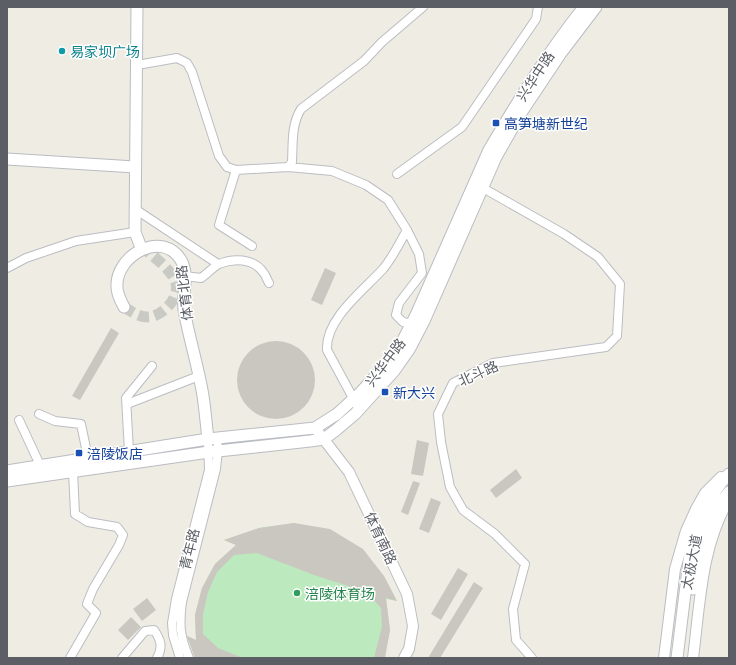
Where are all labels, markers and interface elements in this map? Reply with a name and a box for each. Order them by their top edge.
place label: 易家坝广场 [70,42,140,61]
marker: 易家坝广场 [57,46,67,56]
street label: 兴华中路 [512,47,558,105]
place label: 高笋塘新世纪 [504,114,588,133]
marker: 高笋塘新世纪 [491,118,501,128]
street label: 体育北路 [171,264,197,322]
street label: 兴华中路 [361,334,409,390]
street label: 北斗路 [455,356,501,390]
place label: 新大兴 [393,383,435,402]
marker: 新大兴 [380,387,390,397]
place label: 涪陵饭店 [87,444,143,463]
marker: 涪陵饭店 [74,448,84,458]
street label: 体育南路 [361,509,401,567]
street label: 青年路 [175,526,203,572]
street label: 太极大道 [676,533,706,591]
place label: 涪陵体育场 [305,584,375,603]
marker: 涪陵体育场 [292,588,302,598]

